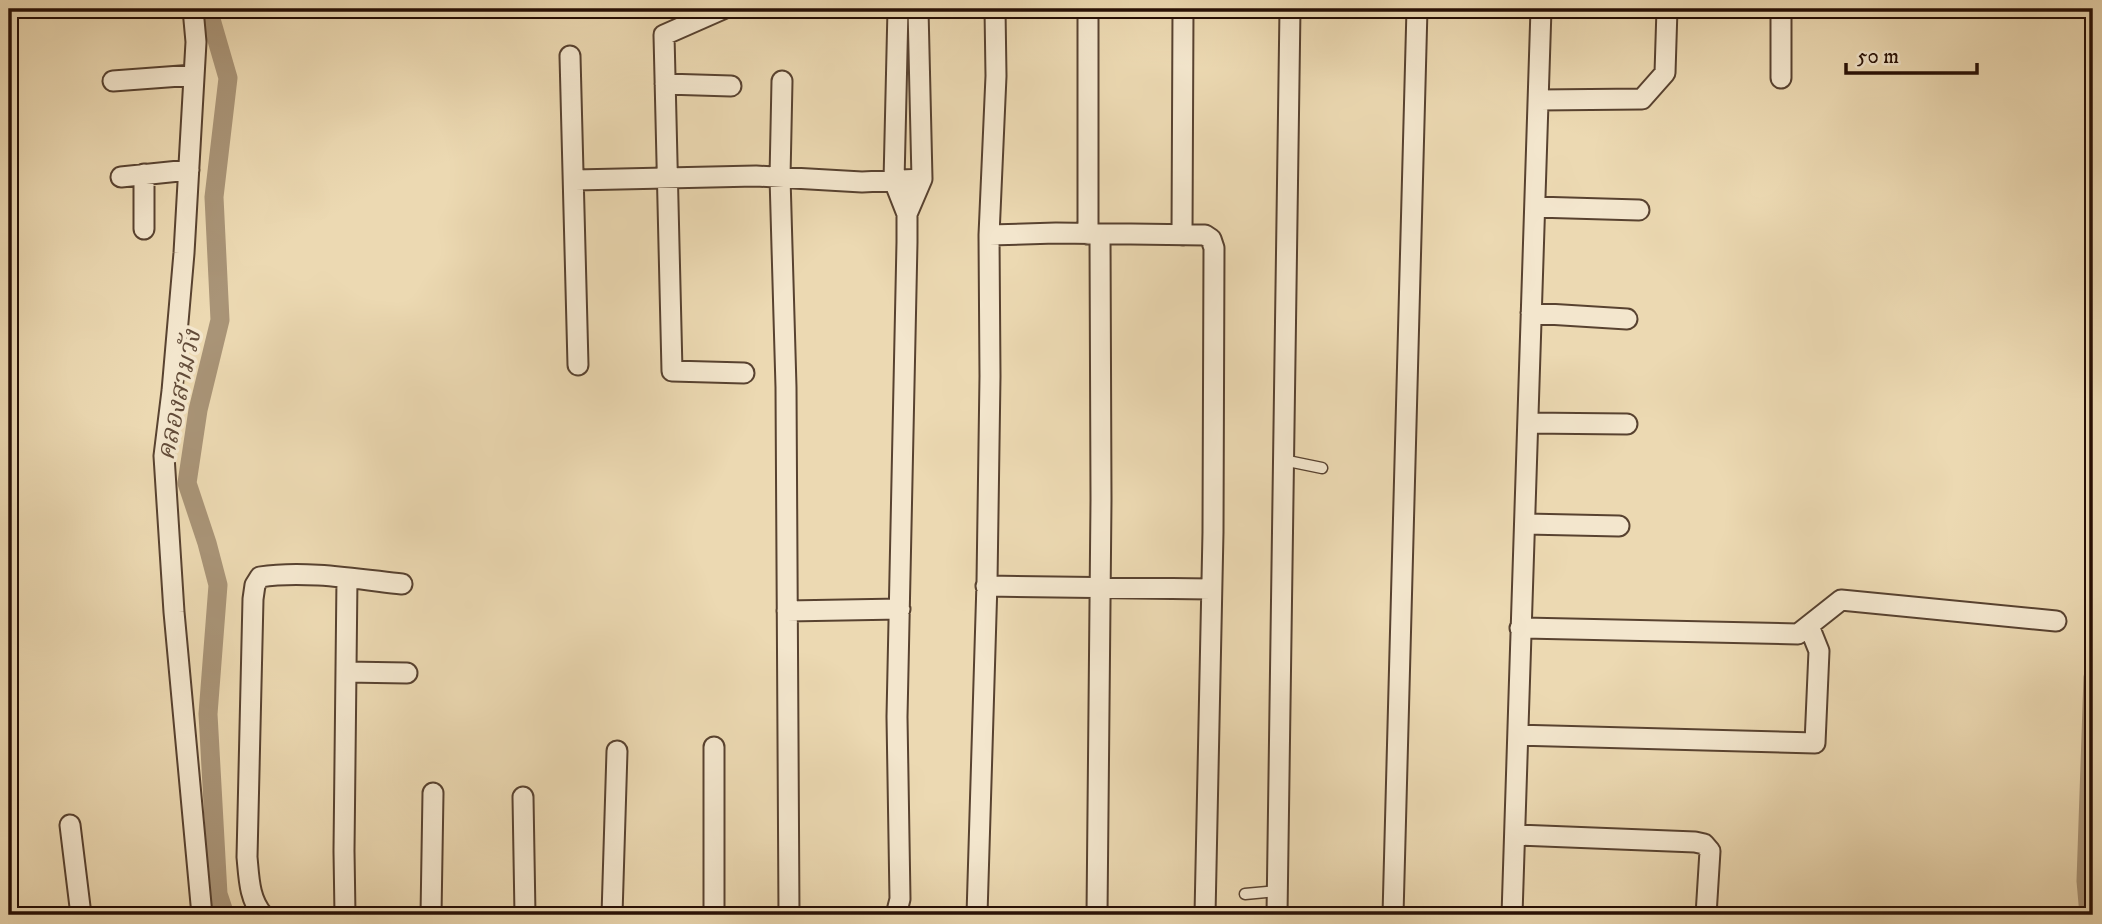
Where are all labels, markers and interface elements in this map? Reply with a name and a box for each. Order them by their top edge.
scale bar [1846,32,1978,76]
text: 50 m [1857,44,1899,70]
water label: คลองสามวัง [150,326,210,463]

